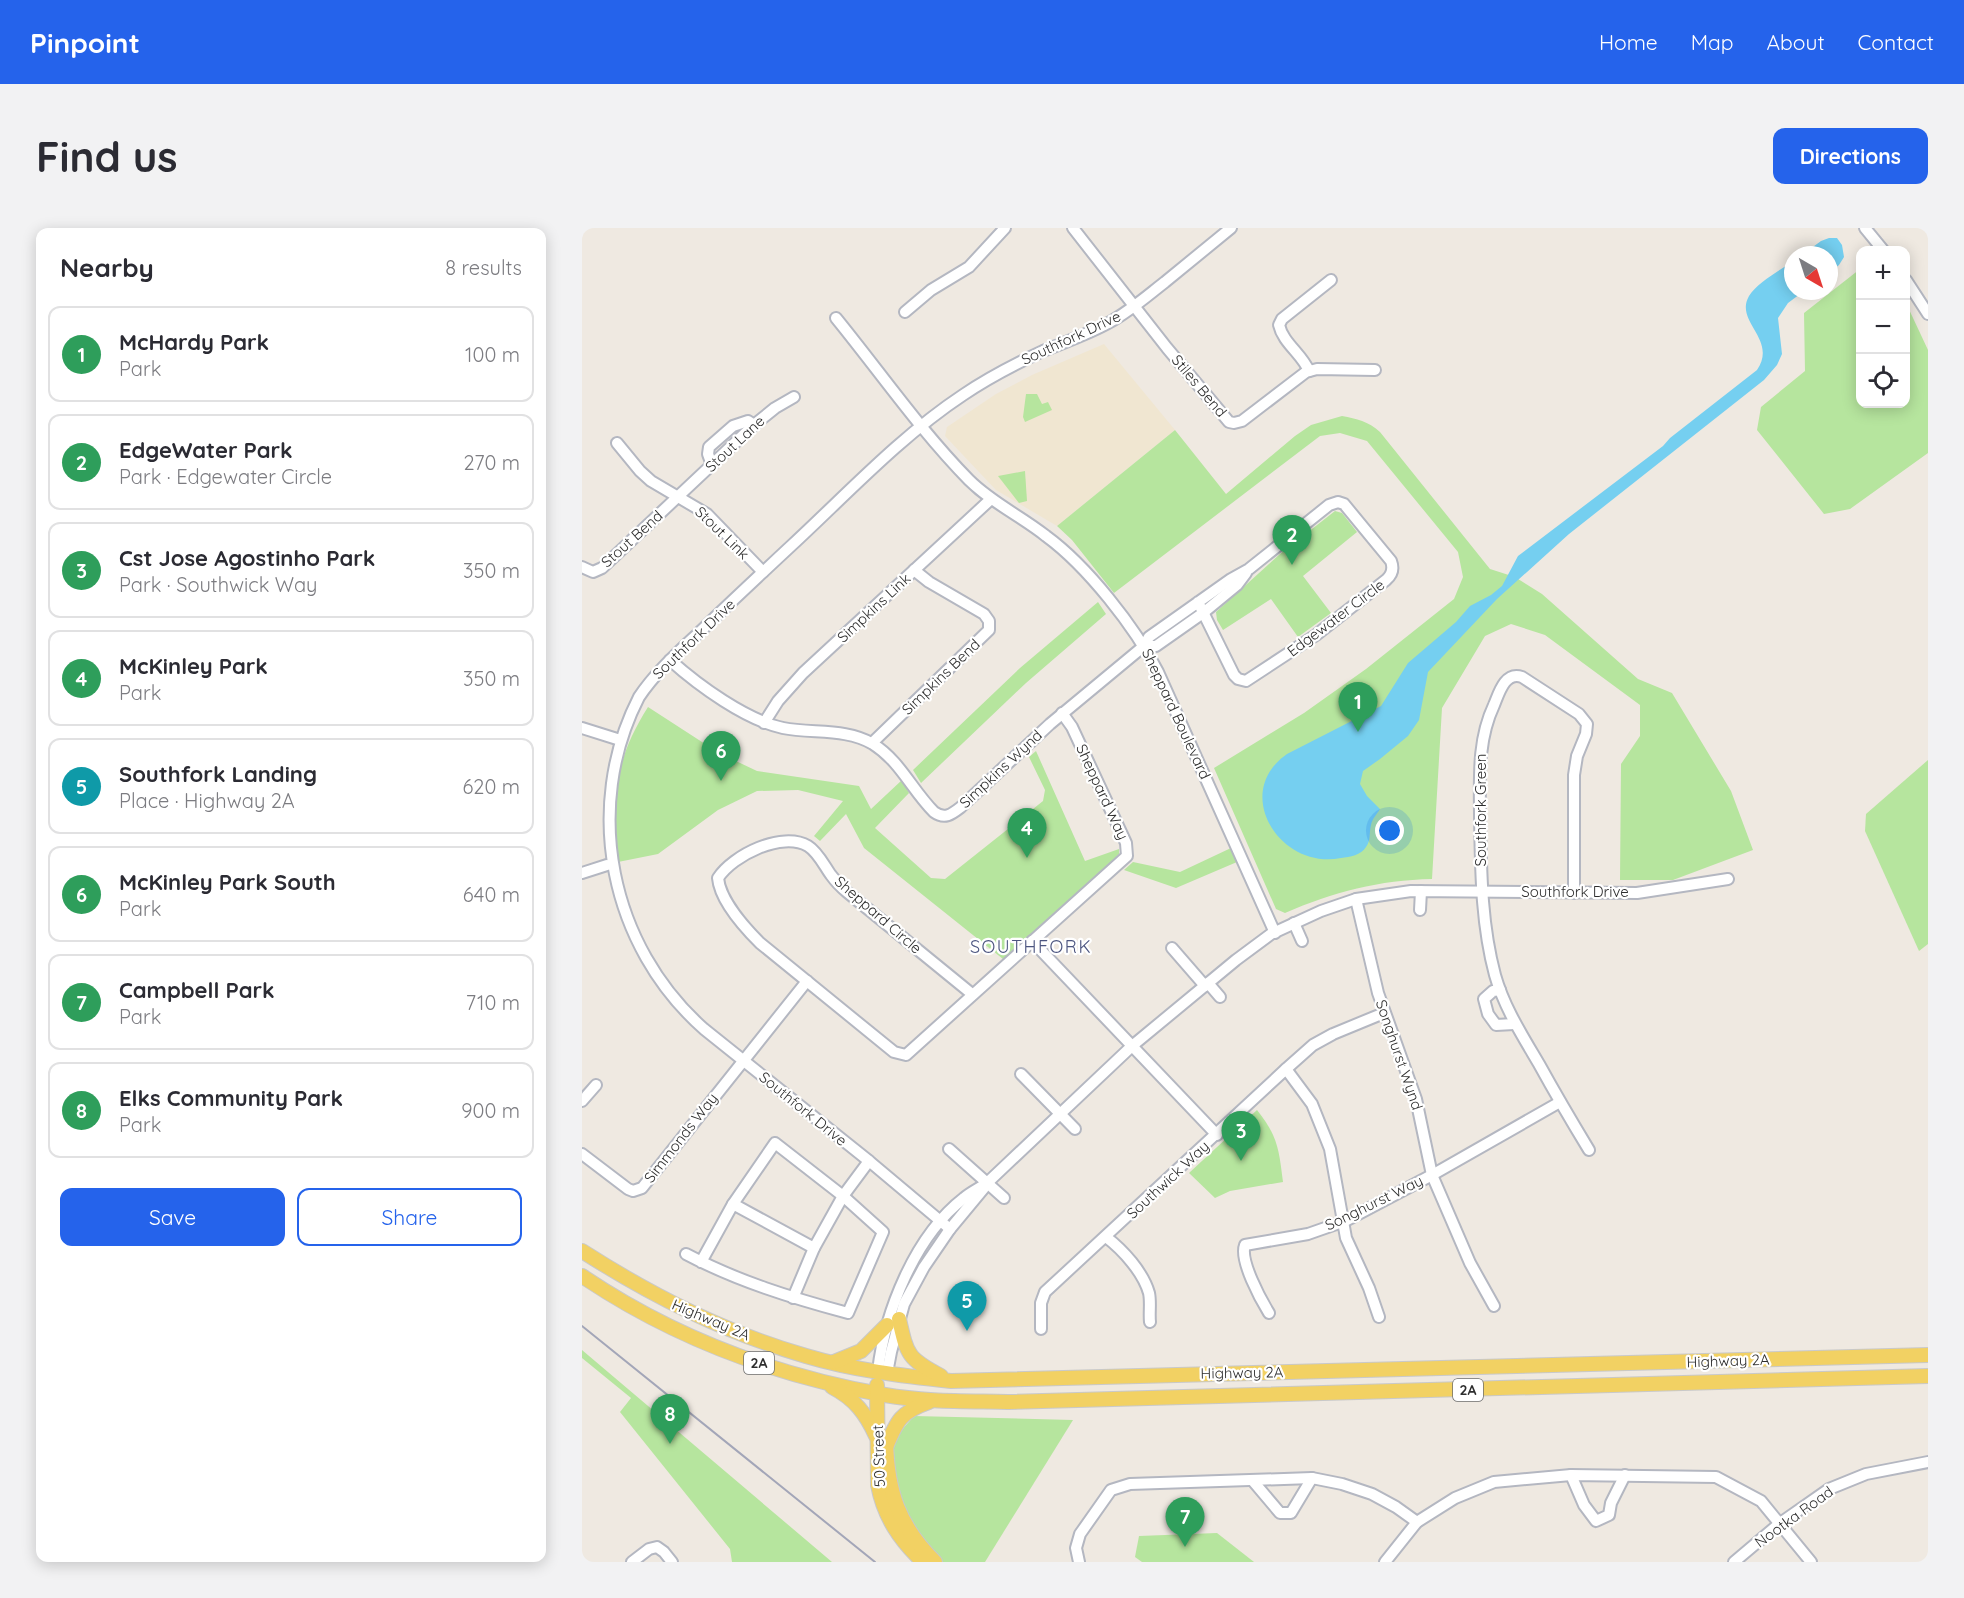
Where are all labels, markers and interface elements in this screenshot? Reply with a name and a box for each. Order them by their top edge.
text: Pinpoint [30,25,140,60]
text: Home [1599,29,1658,55]
text: Map [1691,29,1734,55]
text: About [1767,29,1825,55]
text: Contact [1858,29,1934,55]
button: Directions [1773,128,1928,184]
text: Find us [36,130,178,183]
north arrow [1784,246,1838,300]
map controls [1856,246,1910,408]
button: + [1856,246,1910,300]
text: Nearby [60,251,154,284]
text: 8 results [445,255,522,280]
button: − [1856,300,1910,354]
street label: Southfork Drive [1018,306,1124,369]
text: McHardy Park [119,328,269,356]
text: 1 [78,342,85,367]
text: 100 m [465,342,520,367]
street label: Stiles Bend [1168,351,1231,421]
button: locate [1856,354,1910,408]
text: Park [119,356,161,381]
street label: Stout Lane [701,411,768,476]
text: EdgeWater Park [119,436,293,464]
text: 2 [76,450,87,475]
text: 270 m [463,450,520,475]
text: Park · Edgewater Circle [119,464,332,489]
street label: Stout Link [691,502,753,563]
street label: Stout Bend [597,506,666,571]
pin: 2 [1272,516,1312,565]
text: Cst Jose Agostinho Park [119,544,375,572]
text: 3 [76,558,87,583]
text: 350 m [463,558,520,583]
street label: Simpkins Link [833,569,914,646]
text: Park · Southwick Way [119,572,317,597]
street label: Edgewater Circle [1283,575,1388,660]
street label: Southfork Drive [648,594,739,683]
street label: Simpkins Bend [898,635,984,719]
street label: Sheppard Boulevard [1138,645,1215,782]
text: McKinley Park [119,652,268,680]
text: 4 [76,666,87,691]
text: 350 m [463,666,520,691]
text: Park [119,680,161,705]
pin: 1 [1338,682,1378,732]
street label: Simpkins Wynd [955,725,1046,812]
pin: 6 [702,732,740,781]
street label: Sheppard Way [1072,741,1133,843]
street label: Southfork Green [1471,754,1490,866]
text: Southfork Landing [119,760,317,788]
text: 5 [76,774,87,799]
text: 620 m [463,774,520,799]
text: Place · Highway 2A [119,788,295,813]
pin: 4 [1008,808,1046,858]
your location [1375,816,1404,845]
text: McKinley Park South [119,868,336,896]
street label: Sheppard Circle [831,872,926,958]
text: 6 [76,882,87,907]
text: 640 m [463,882,520,907]
street label: Southfork Drive [1521,882,1629,901]
text: Park [119,896,161,921]
district label: SOUTHFORK [970,935,1092,958]
text: Campbell Park [119,976,275,1004]
text: 7 [76,990,87,1015]
text: 710 m [466,990,520,1015]
street label: Songhurst Wynd [1372,997,1427,1112]
text: Park [119,1004,161,1029]
street label: Southfork Drive [756,1067,851,1150]
text: Elks Community Park [119,1084,343,1112]
street label: Simmonds Way [640,1089,722,1186]
text: 8 [76,1098,87,1123]
text: 900 m [461,1098,520,1123]
text: Park [119,1112,161,1137]
pin: 3 [1222,1112,1260,1161]
street label: Southwick Way [1122,1137,1213,1223]
street label: Songhurst Way [1322,1171,1426,1234]
button: Save [60,1188,285,1246]
button: Share [297,1188,522,1246]
pin: 5 [948,1282,986,1331]
street label: Highway 2A [669,1295,753,1345]
street label: Highway 2A [1686,1350,1770,1371]
road number: 2A [744,1352,774,1374]
street label: Highway 2A [1200,1362,1284,1383]
road number: 2A [1453,1379,1483,1401]
pin: 8 [650,1394,689,1444]
street label: 50 Street [868,1425,889,1487]
street label: Nootka Road [1751,1482,1837,1551]
pin: 7 [1166,1498,1204,1547]

